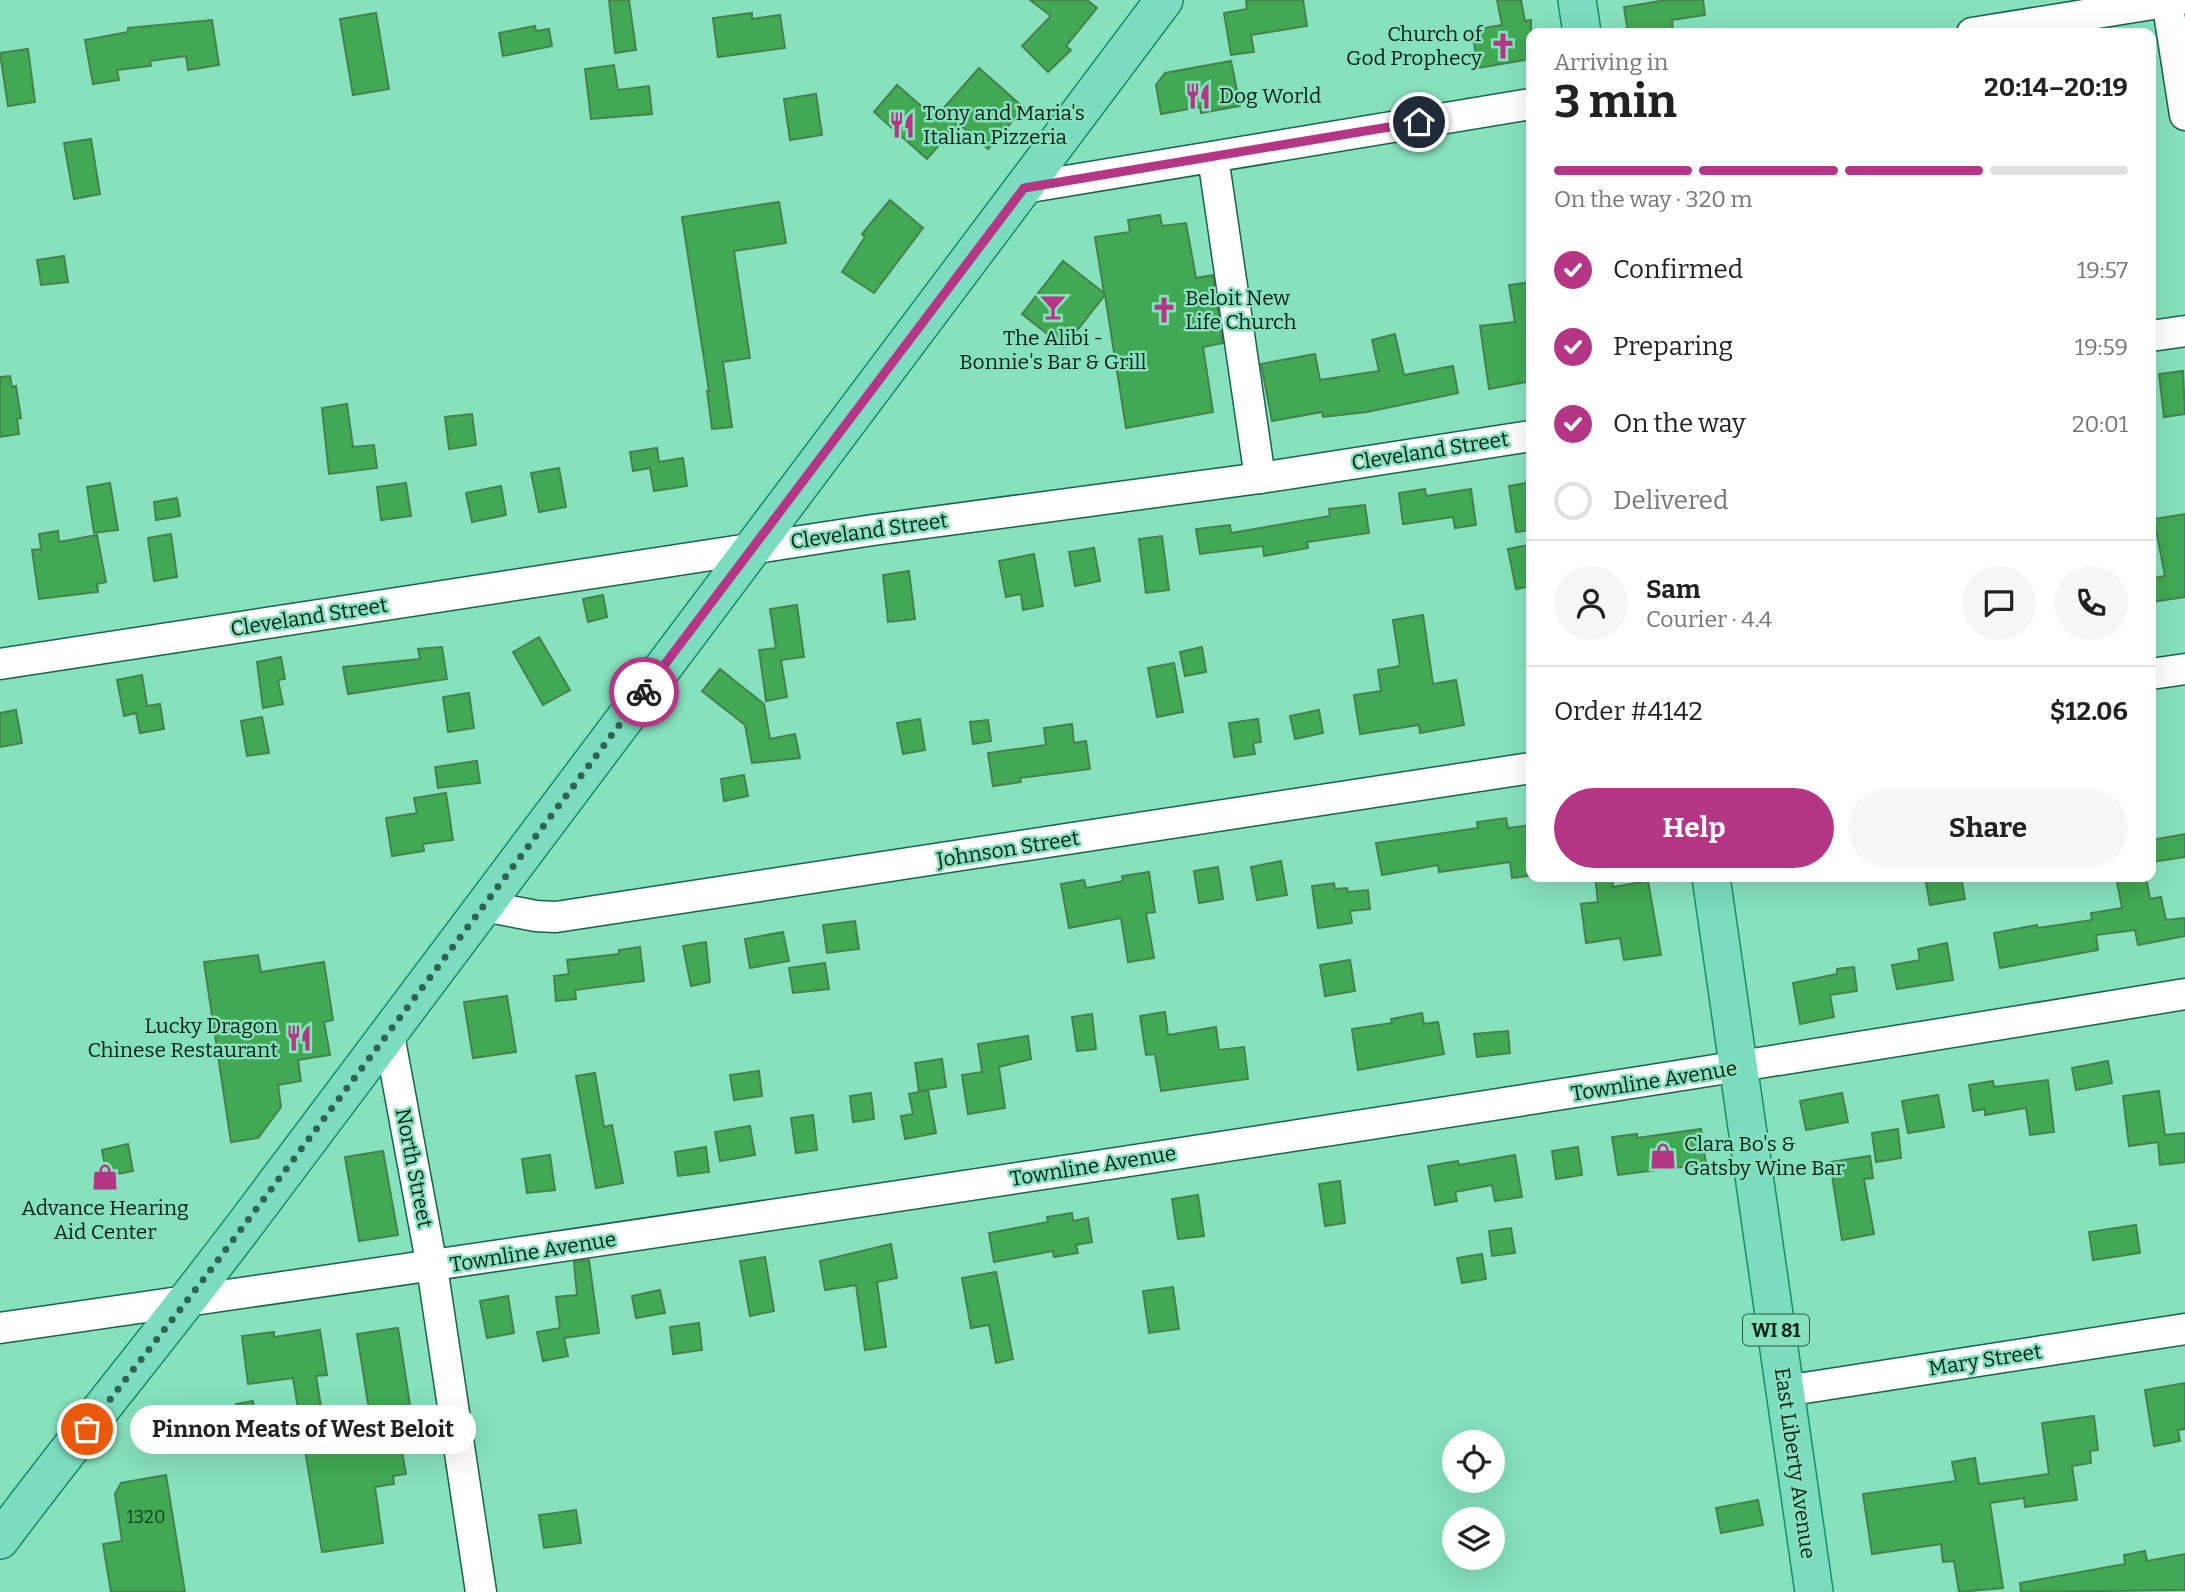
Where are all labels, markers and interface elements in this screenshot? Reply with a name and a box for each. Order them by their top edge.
place label: Church of God Prophecy [1346,21,1484,71]
church icon: Church of God Prophecy [1488,31,1518,61]
text: Arriving in [1554,48,1668,76]
text: 20:14–20:19 [1984,72,2128,103]
text: 3 min [1554,74,1677,129]
restaurant icon: Dog World [1183,81,1213,111]
place label: Dog World [1219,83,1321,109]
pin [1389,92,1449,152]
place label: Tony and Maria's Italian Pizzeria [923,100,1085,150]
icon: home [1400,103,1438,141]
restaurant icon: Tony and Maria's Italian Pizzeria [887,110,917,140]
text: On the way · 320 m [1554,185,1752,213]
icon: check [1554,251,1592,289]
text: Confirmed [1613,254,1743,285]
text: 19:57 [2077,256,2128,284]
place label: Beloit New Life Church [1185,285,1297,335]
bar icon: The Alibi - Bonnie's Bar & Grill [1038,292,1068,322]
church icon: Beloit New Life Church [1149,295,1179,325]
place label: The Alibi - Bonnie's Bar & Grill [959,325,1147,375]
icon: check [1554,328,1592,366]
text: Preparing [1613,331,1733,362]
text: 19:59 [2075,333,2128,361]
icon: check [1554,405,1592,443]
text: On the way [1613,408,1746,439]
text: 20:01 [2072,410,2128,438]
street label: Cleveland Street [1350,426,1511,476]
text: Delivered [1613,485,1728,516]
street label: Cleveland Street [789,507,950,555]
button: person [1554,566,1628,640]
button: chat [1962,566,2036,640]
button: phone [2054,566,2128,640]
text: Sam [1646,574,1701,605]
street label: Cleveland Street [229,592,390,642]
text: Courier · 4.4 [1646,605,1772,633]
courier [609,657,679,727]
icon: bike [625,673,663,711]
text: Order #4142 [1554,696,1703,727]
text: $12.06 [2050,696,2128,727]
button: Help [1554,788,1834,868]
button: Share [1848,788,2128,868]
street label: Johnson Street [934,825,1082,873]
place label: Lucky Dragon Chinese Restaurant [87,1013,278,1063]
restaurant icon: Lucky Dragon Chinese Restaurant [284,1023,314,1053]
street label: Townline Avenue [1569,1055,1739,1107]
street label: North Street [390,1106,438,1231]
place label: Clara Bo's & Gatsby Wine Bar [1684,1131,1845,1181]
street label: Townline Avenue [1008,1140,1178,1192]
shop icon: Clara Bo's & Gatsby Wine Bar [1648,1141,1678,1171]
shop icon: Advance Hearing Aid Center [90,1162,120,1192]
place label: Advance Hearing Aid Center [21,1195,189,1245]
street label: Townline Avenue [448,1226,618,1278]
road number: WI 81 [1743,1314,1809,1346]
street label: Mary Street [1927,1338,2044,1382]
street label: East Liberty Avenue [1769,1366,1821,1560]
pin [57,1399,117,1459]
callout: Pinnon Meats of West Beloit [129,1404,476,1454]
icon: bag [68,1410,106,1448]
text: Pinnon Meats of West Beloit [152,1415,454,1443]
map controls [1442,1430,1505,1570]
button: locate [1442,1430,1505,1493]
house number: 1320 [127,1506,165,1528]
button: layers [1442,1507,1505,1570]

